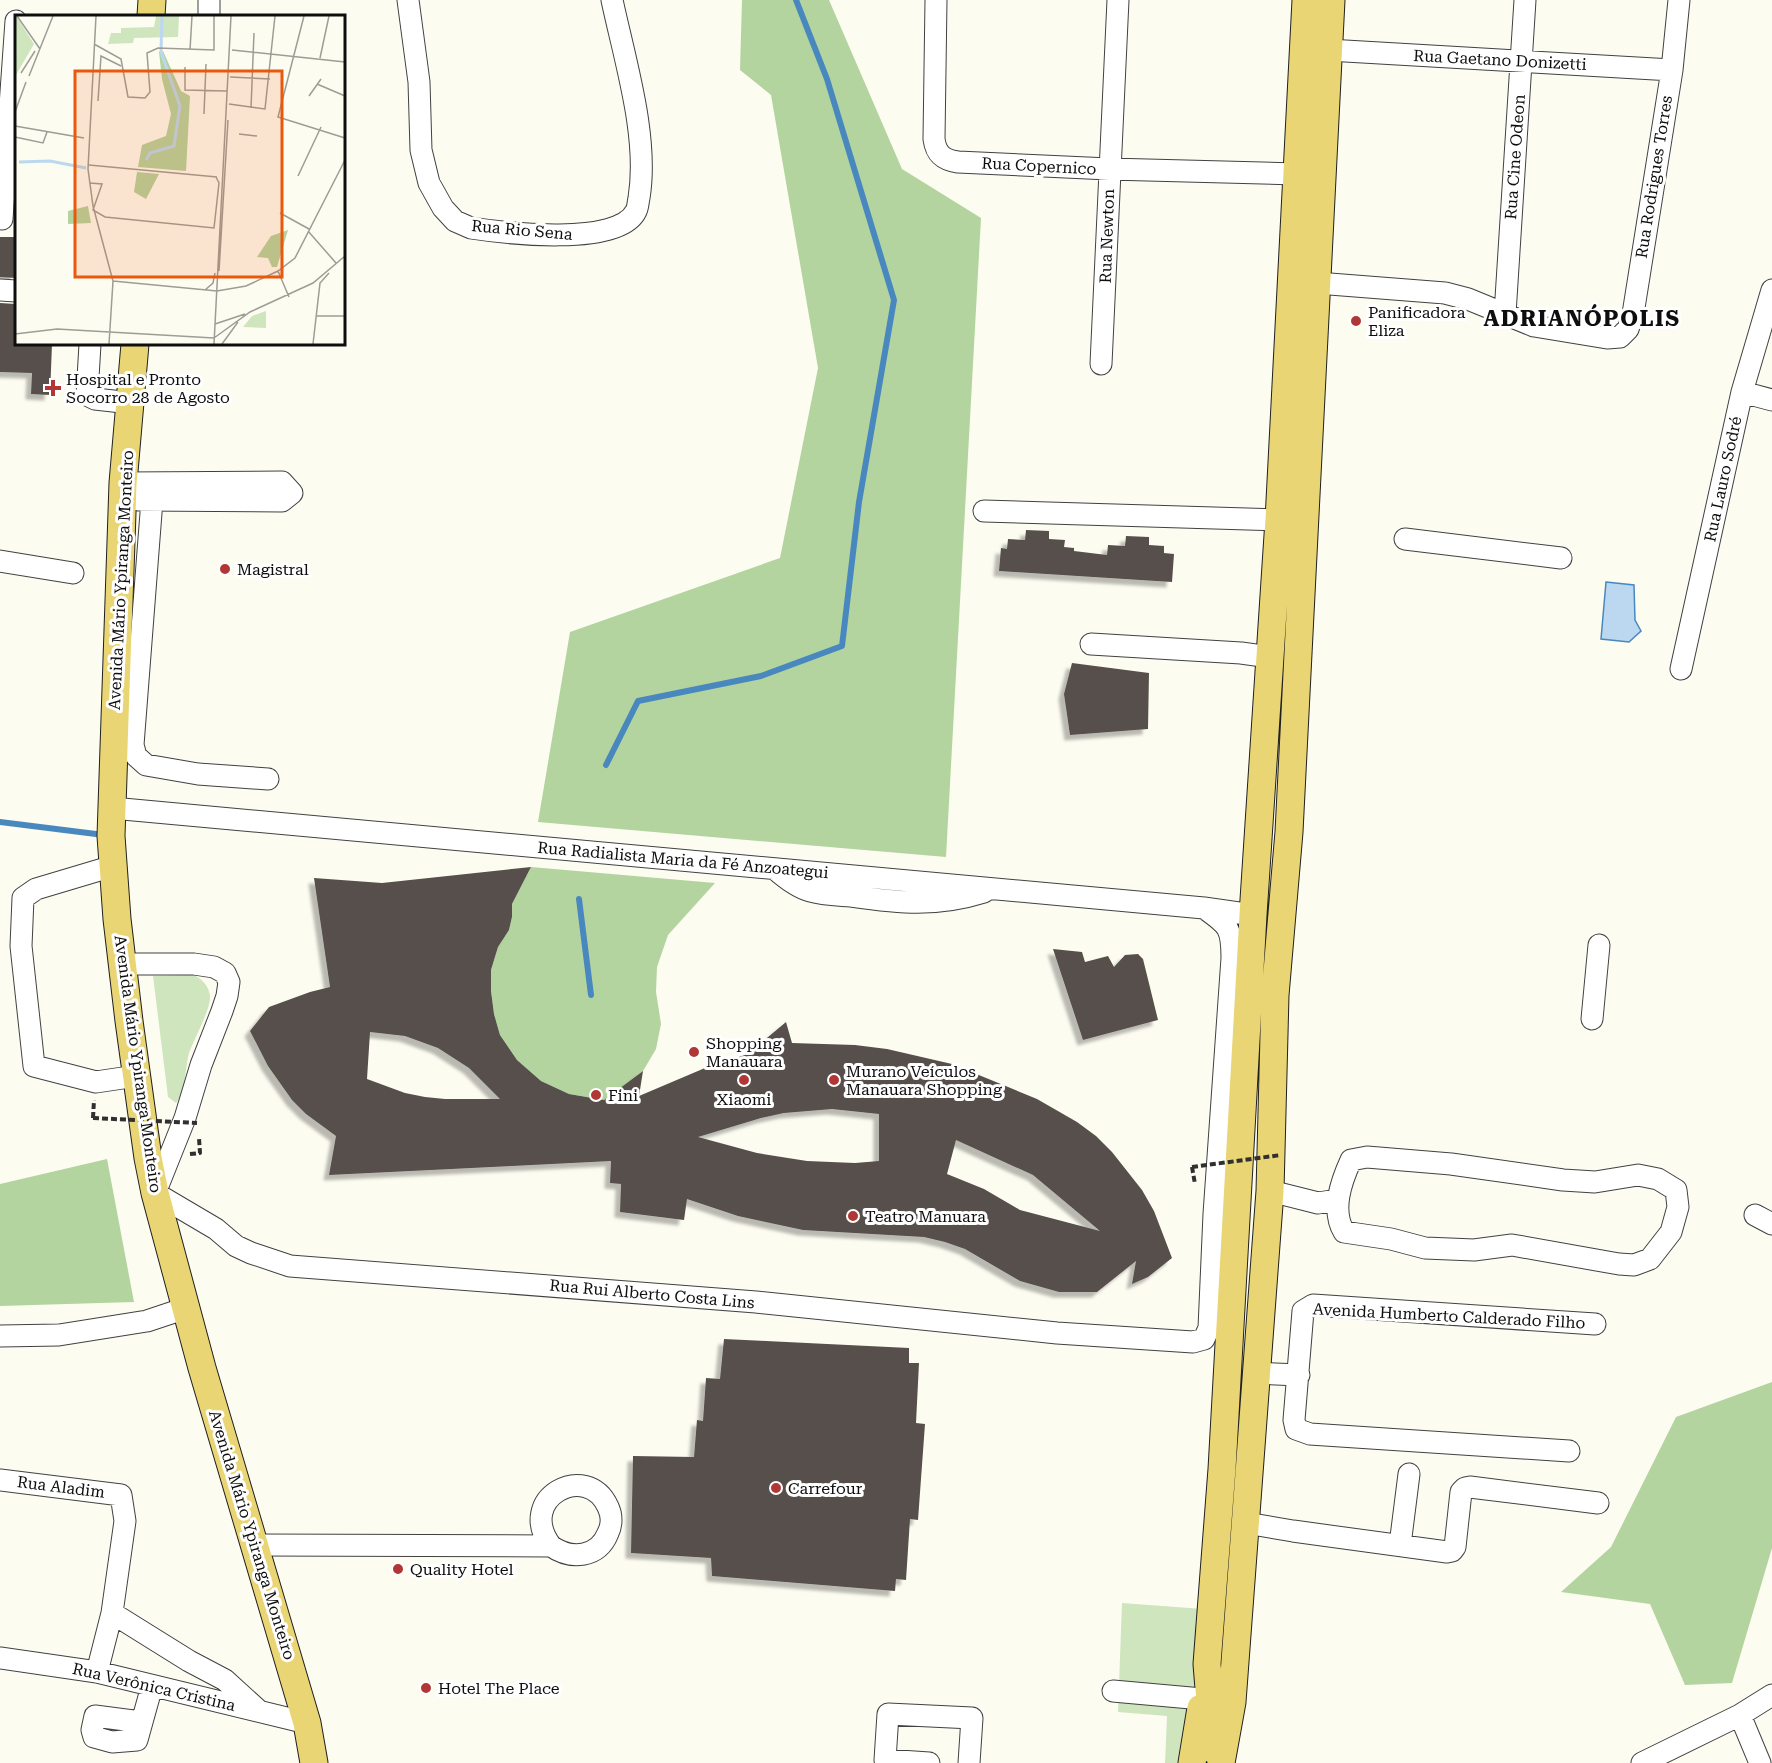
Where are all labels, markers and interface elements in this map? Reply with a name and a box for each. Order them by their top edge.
inset map [15,15,345,345]
street label: Rua Gaetano Donizetti [1413,46,1587,74]
street label: Rua Cine Odeon [1501,94,1529,220]
street label: Rua Rodrigues Torres [1632,94,1676,260]
street label: Rua Copernico [981,154,1097,179]
street label: Rua Newton [1096,188,1118,284]
street label: Rua Rio Sena [471,216,574,244]
place label: Panificadora Eliza [1368,303,1466,340]
district label: ADRIANÓPOLIS [1483,304,1681,331]
marker: Panificadora Eliza [1349,314,1363,328]
place label: Hospital e Pronto Socorro 28 de Agosto [66,370,230,407]
marker: Hospital e Pronto Socorro 28 de Agosto [44,379,62,397]
street label: Rua Lauro Sodré [1700,414,1746,544]
street label: Avenida Mário Ypiranga Monteiro [105,449,137,710]
place label: Magistral [237,560,309,579]
marker: Magistral [218,562,232,576]
street label: Rua Radialista Maria da Fé Anzoategui [537,838,829,882]
street label: Avenida Mário Ypiranga Monteiro [110,934,166,1194]
place label: Shopping Manauara [706,1034,783,1071]
marker: Shopping Manauara [687,1045,701,1059]
place label: Murano Veículos Manauara Shopping [846,1062,1003,1099]
marker: Xiaomi [737,1073,751,1087]
marker: Murano Veículos Manauara Shopping [827,1073,841,1087]
place label: Fini [608,1086,638,1105]
marker: Fini [589,1088,603,1102]
place label: Xiaomi [717,1090,771,1109]
place label: Teatro Manuara [865,1207,986,1226]
marker: Teatro Manuara [846,1209,860,1223]
street label: Rua Rui Alberto Costa Lins [549,1276,756,1312]
street label: Avenida Humberto Calderado Filho [1312,1299,1586,1333]
street label: Avenida Mário Ypiranga Monteiro [205,1408,299,1662]
street label: Rua Aladim [16,1472,106,1502]
place label: Carrefour [788,1479,863,1498]
marker: Carrefour [769,1481,783,1495]
place label: Quality Hotel [410,1560,513,1579]
marker: Quality Hotel [391,1562,405,1576]
street label: Rua Verônica Cristina [71,1659,238,1715]
place label: Hotel The Place [438,1679,560,1698]
marker: Hotel The Place [419,1681,433,1695]

